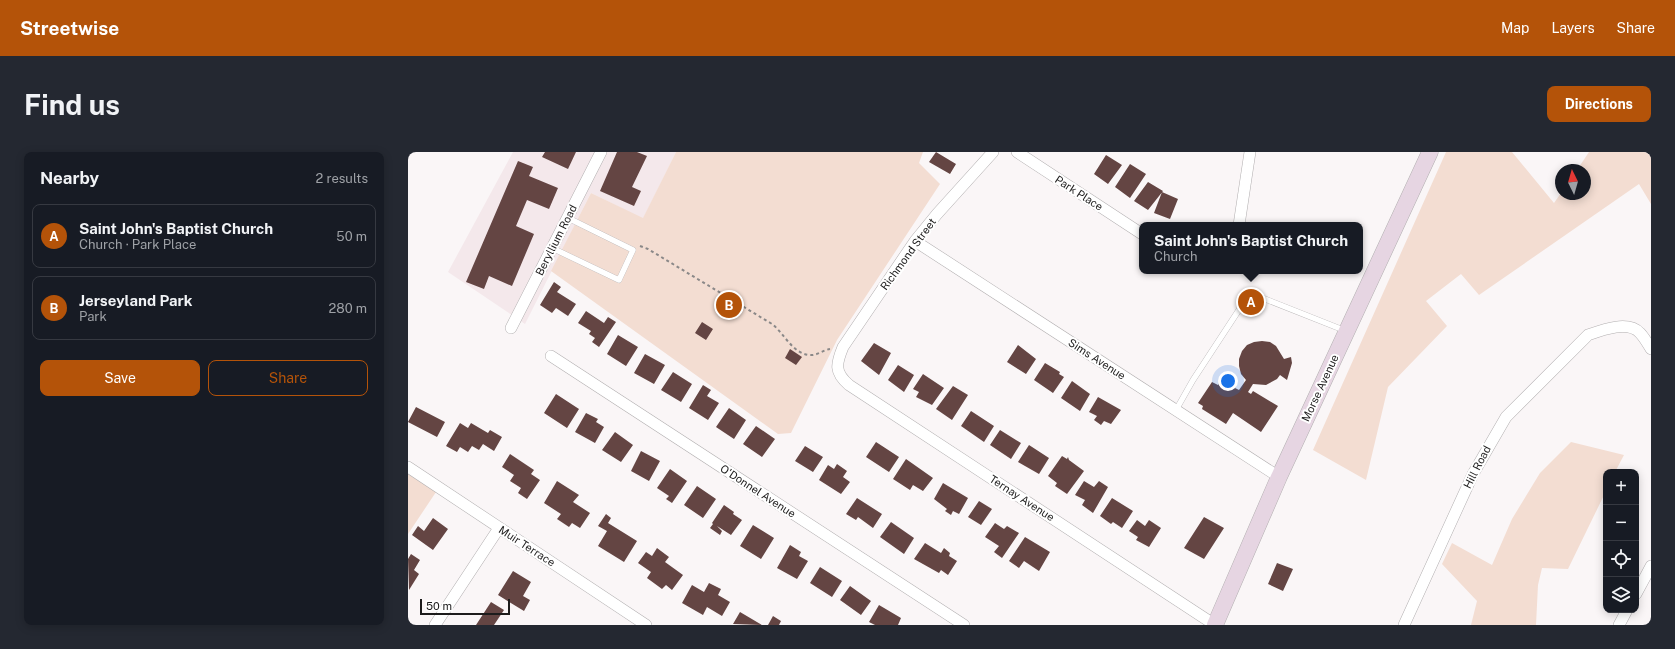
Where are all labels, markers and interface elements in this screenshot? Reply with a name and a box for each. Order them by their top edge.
text: Streetwise [20,17,119,39]
text: Map [1501,20,1529,36]
text: Layers [1551,20,1595,36]
text: Share [1617,20,1655,36]
button: Directions [1547,86,1651,122]
text: Find us [24,88,120,121]
north arrow [1555,164,1591,200]
text: Nearby [40,168,99,188]
text: 2 results [316,171,368,186]
street label: Park Place [1053,173,1105,213]
street label: Beryllium Road [533,203,579,277]
street label: Richmond Street [878,216,938,292]
text: Saint John's Baptist Church [79,220,273,237]
popup [1139,222,1363,274]
text: A [49,229,59,244]
text: 50 m [336,229,367,244]
text: Saint John's Baptist Church [1154,232,1348,249]
text: Church · Park Place [79,237,196,252]
text: Church [1154,249,1197,264]
pin: A [1238,287,1264,317]
pin: B [716,290,742,320]
text: Jerseyland Park [79,292,192,309]
text: B [50,301,58,316]
text: 280 m [329,301,367,316]
text: Park [79,309,107,324]
street label: Sims Avenue [1066,336,1128,382]
street label: Morse Avenue [1299,353,1341,423]
button: Save [40,360,200,396]
button: Share [208,360,368,396]
your location [1218,371,1238,391]
street label: Hill Road [1461,444,1493,490]
street label: O'Donnel Avenue [718,462,798,520]
map controls [1603,469,1639,613]
button: + [1603,469,1639,505]
street label: Ternay Avenue [987,473,1057,523]
button: − [1603,505,1639,541]
street label: Muir Terrace [497,523,557,569]
button: locate [1603,541,1639,577]
button: layers [1603,577,1639,613]
scale bar [420,597,510,616]
text: 50 m [426,600,452,612]

